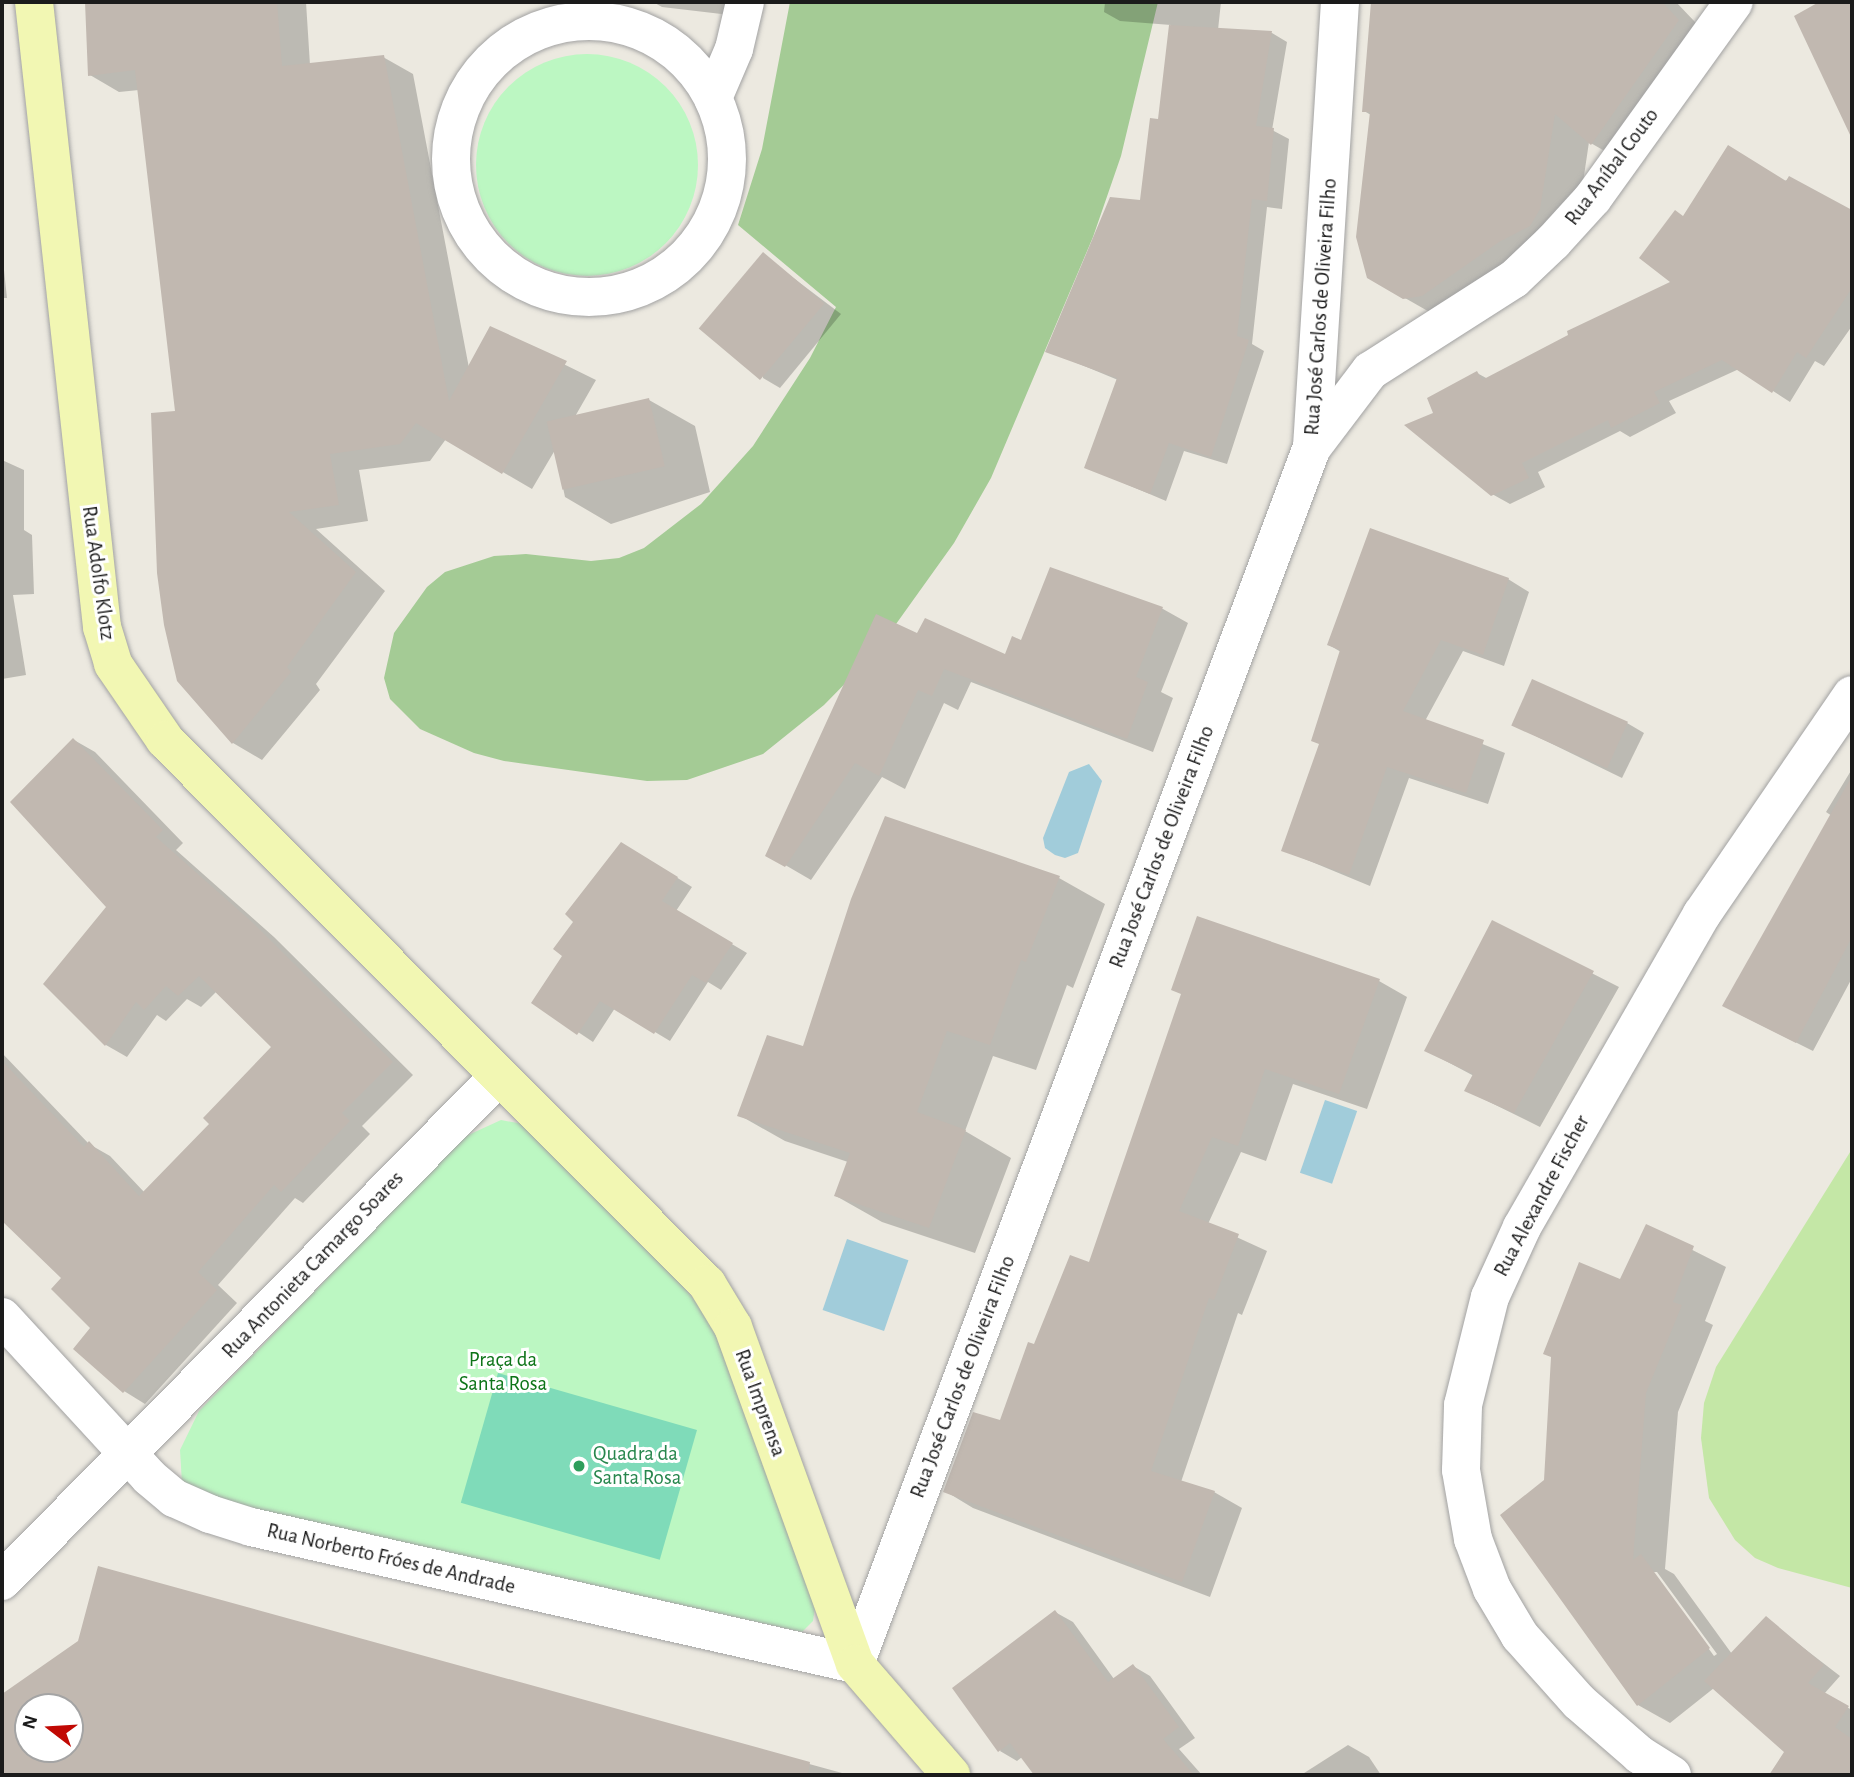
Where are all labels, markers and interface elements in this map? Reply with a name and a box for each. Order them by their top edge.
street label: Rua Aníbal Couto [1560,103,1664,231]
street label: Rua José Carlos de Oliveira Filho [1299,178,1343,436]
street label: Rua Adolfo Klotz [76,504,120,642]
street label: Rua José Carlos de Oliveira Filho [1104,722,1220,972]
street label: Rua Alexandre Fischer [1489,1111,1595,1281]
street label: Rua Antonieta Camargo Soares [217,1166,409,1364]
street label: Rua José Carlos de Oliveira Filho [905,1252,1021,1502]
street label: Rua Imprensa [729,1346,791,1460]
park label: Praça da Santa Rosa [459,1347,547,1397]
place label: Quadra da Santa Rosa [593,1441,681,1491]
marker: Quadra da Santa Rosa [571,1458,587,1474]
street label: Rua Norberto Fróes de Andrade [264,1518,518,1600]
north arrow [14,1693,84,1763]
text: N [19,1713,41,1731]

